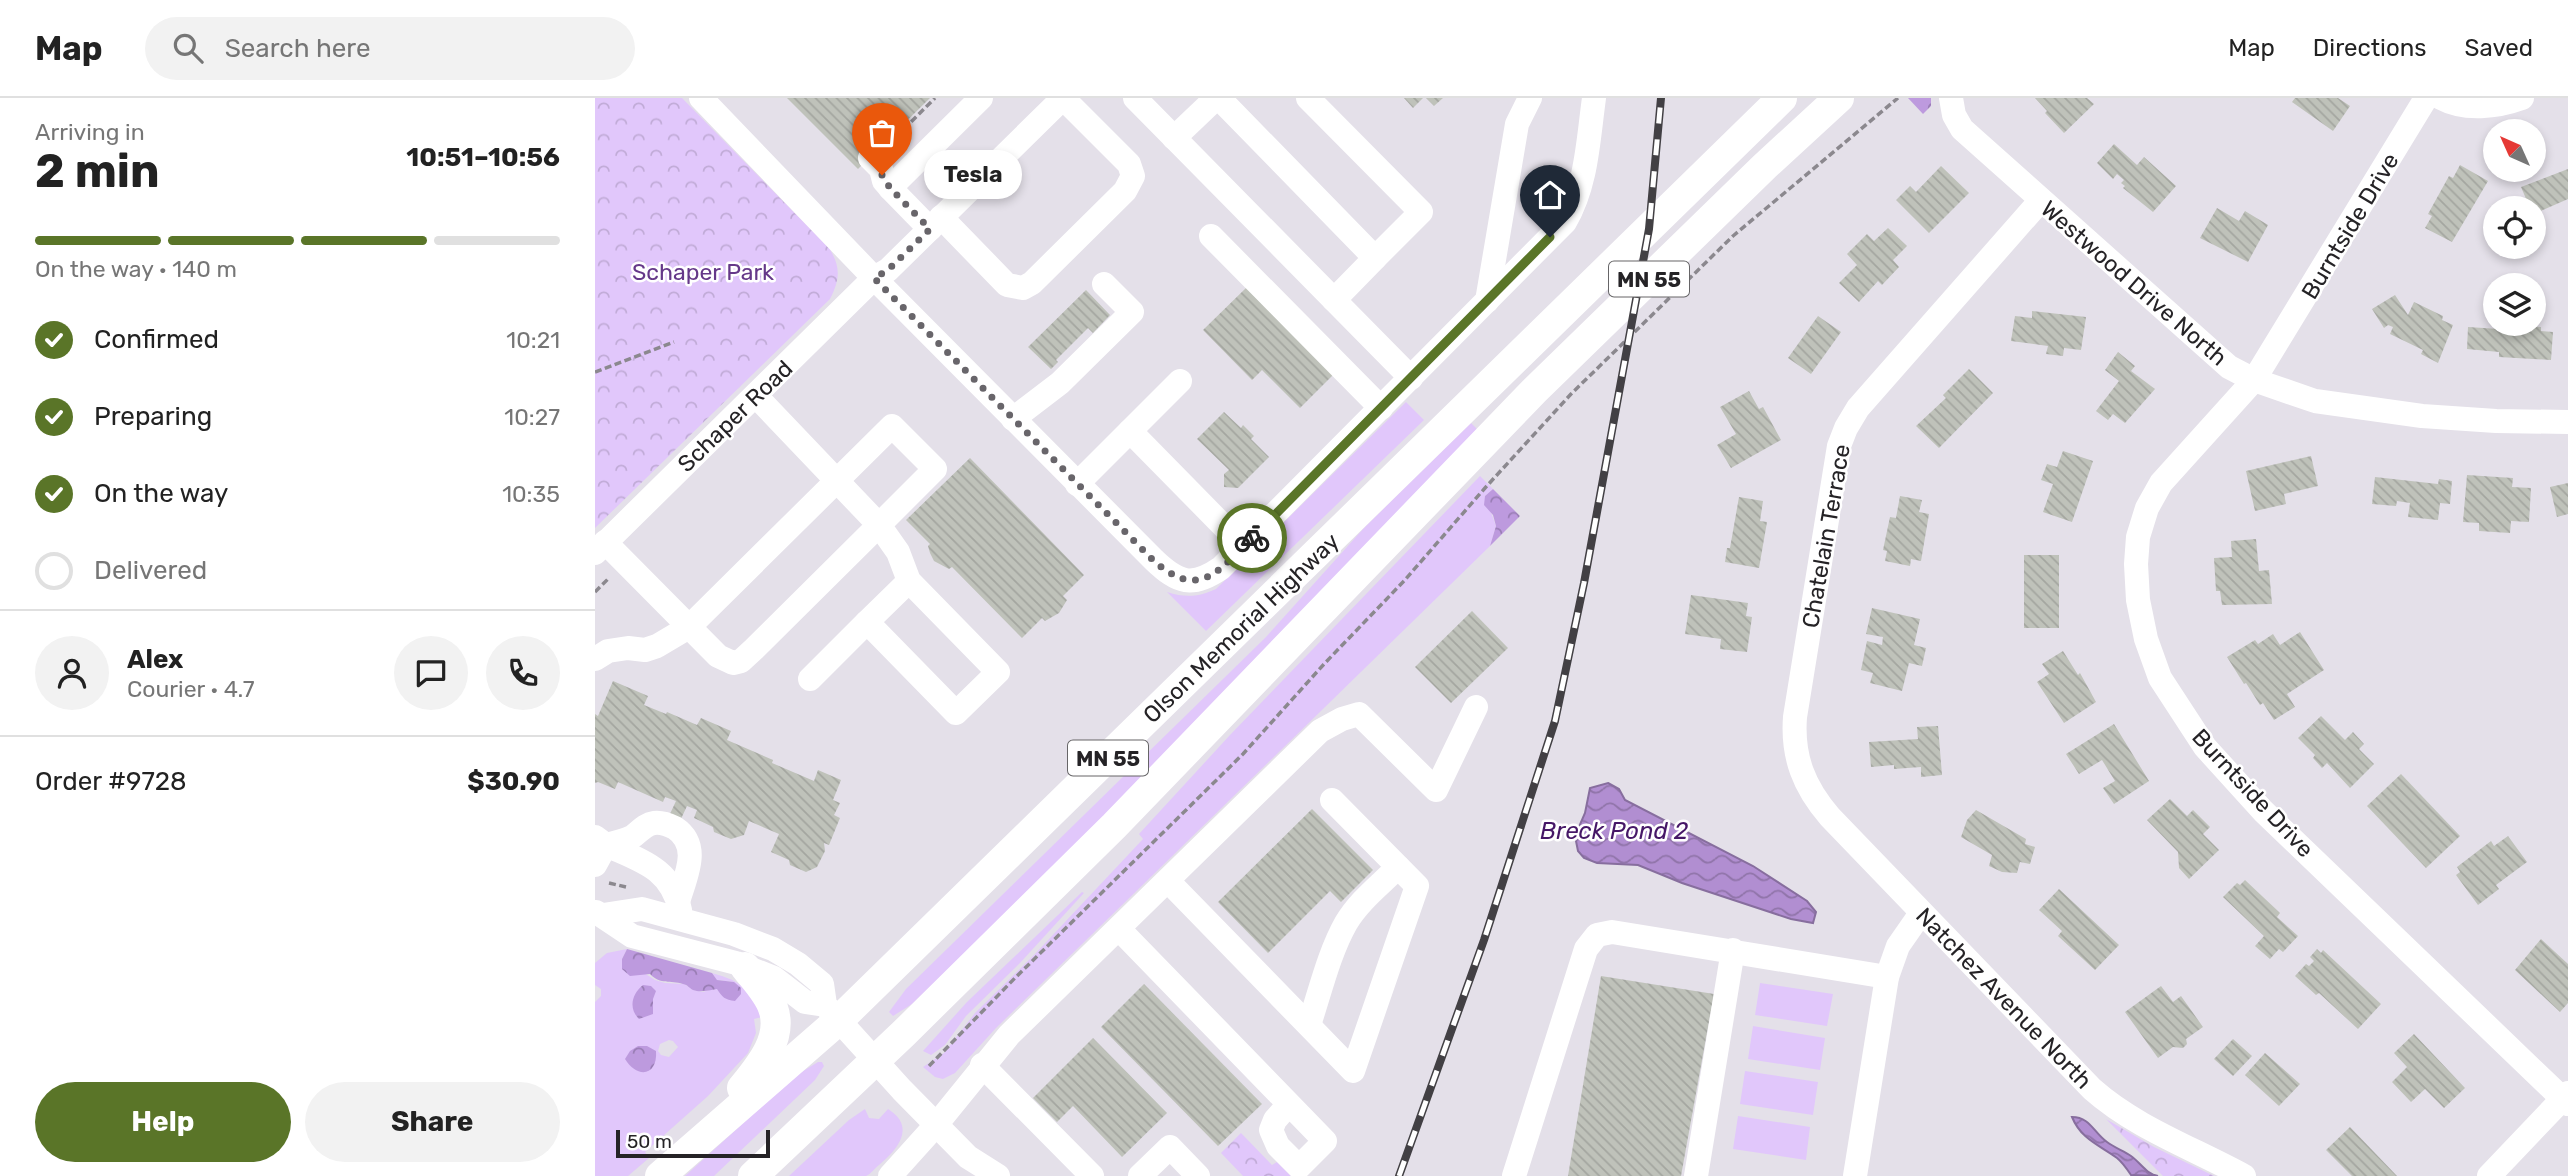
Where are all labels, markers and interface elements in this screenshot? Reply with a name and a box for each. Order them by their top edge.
search box [145,17,635,80]
text: Map [35,29,103,68]
icon: search [169,29,207,67]
text: Search here [225,33,370,64]
text: Map [2228,34,2275,62]
text: Directions [2313,34,2426,62]
text: Saved [2464,34,2533,62]
pin [852,103,912,175]
icon: bag [863,114,901,152]
text: Arriving in [35,118,145,146]
north arrow [2483,119,2546,182]
map controls [2483,119,2546,336]
text: 10:51–10:56 [406,142,560,173]
text: 2 min [35,144,160,199]
street label: Burntside Drive [2295,148,2405,304]
callout: Tesla [924,150,1022,200]
text: Tesla [944,160,1003,188]
pin [1520,165,1580,237]
icon: home [1531,176,1569,214]
street label: Westwood Drive North [2035,195,2233,371]
button: locate [2483,196,2546,259]
text: On the way · 140 m [35,255,237,283]
park label: Schaper Park [632,258,774,286]
road number: MN 55 [1609,262,1689,296]
button: layers [2483,273,2546,336]
icon: check [35,321,73,359]
text: Confirmed [94,324,219,355]
text: 10:21 [506,326,560,354]
street label: Schaper Road [672,354,798,478]
icon: check [35,398,73,436]
text: Preparing [94,401,212,432]
text: 10:27 [504,403,560,431]
street label: Chatelain Terrace [1796,442,1856,630]
icon: check [35,475,73,513]
text: On the way [94,478,228,509]
text: 10:35 [502,480,560,508]
courier [1217,503,1287,573]
icon: bike [1233,519,1271,557]
street label: Olson Memorial Highway [1137,527,1345,729]
text: Delivered [94,555,207,586]
button: person [35,636,109,710]
button: chat [394,636,468,710]
button: phone [486,636,560,710]
text: Alex [127,644,183,675]
text: Courier · 4.7 [127,675,254,703]
street label: Burntside Drive [2186,723,2320,863]
road number: MN 55 [1068,740,1148,776]
text: Order #9728 [35,766,187,797]
text: $30.90 [467,766,560,797]
water label: Breck Pond 2 [1540,817,1689,845]
street label: Natchez Avenue North [1910,902,2098,1094]
button: Help [35,1082,291,1162]
button: Share [305,1082,560,1162]
scale bar [616,1127,770,1159]
text: 50 m [627,1130,672,1153]

